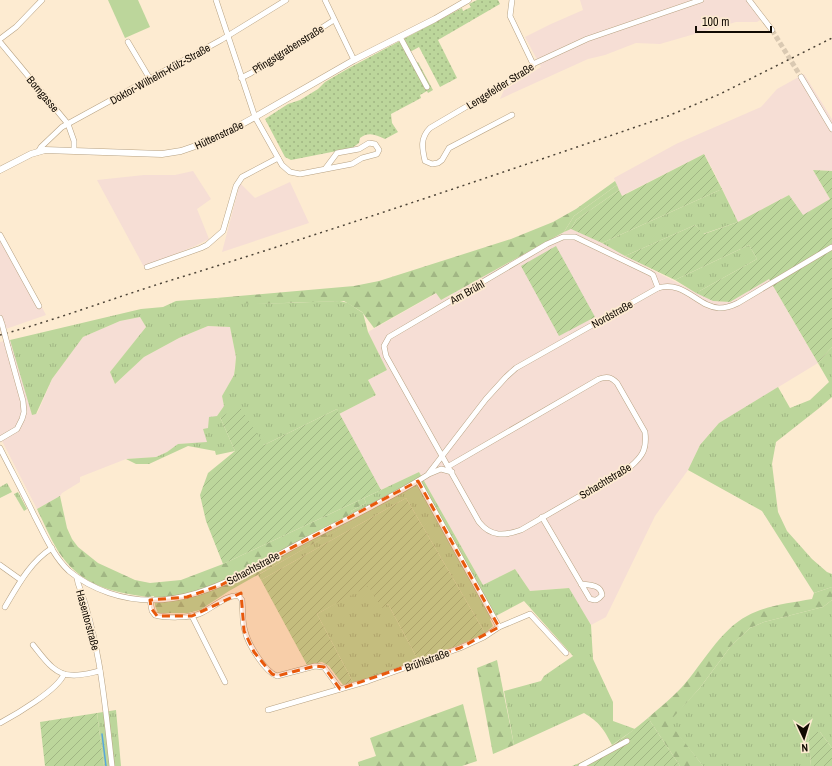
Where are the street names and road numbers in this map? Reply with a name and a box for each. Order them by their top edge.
street label: Pfingstgrabenstraße [250,21,326,77]
street label: Doktor-Wilhelm-Külz-Straße [107,41,213,107]
street label: Lengefelder Straße [464,60,536,112]
street label: Borngasse [24,73,62,115]
street label: Hüttenstraße [192,118,246,152]
street label: Am Brühl [447,277,487,308]
street label: Nordstraße [589,297,635,331]
street label: Schachtstraße [576,460,634,502]
street label: Schachtstraße [224,548,282,588]
street label: Hasentorstraße [73,588,103,652]
street label: Brühlstraße [403,645,451,675]

